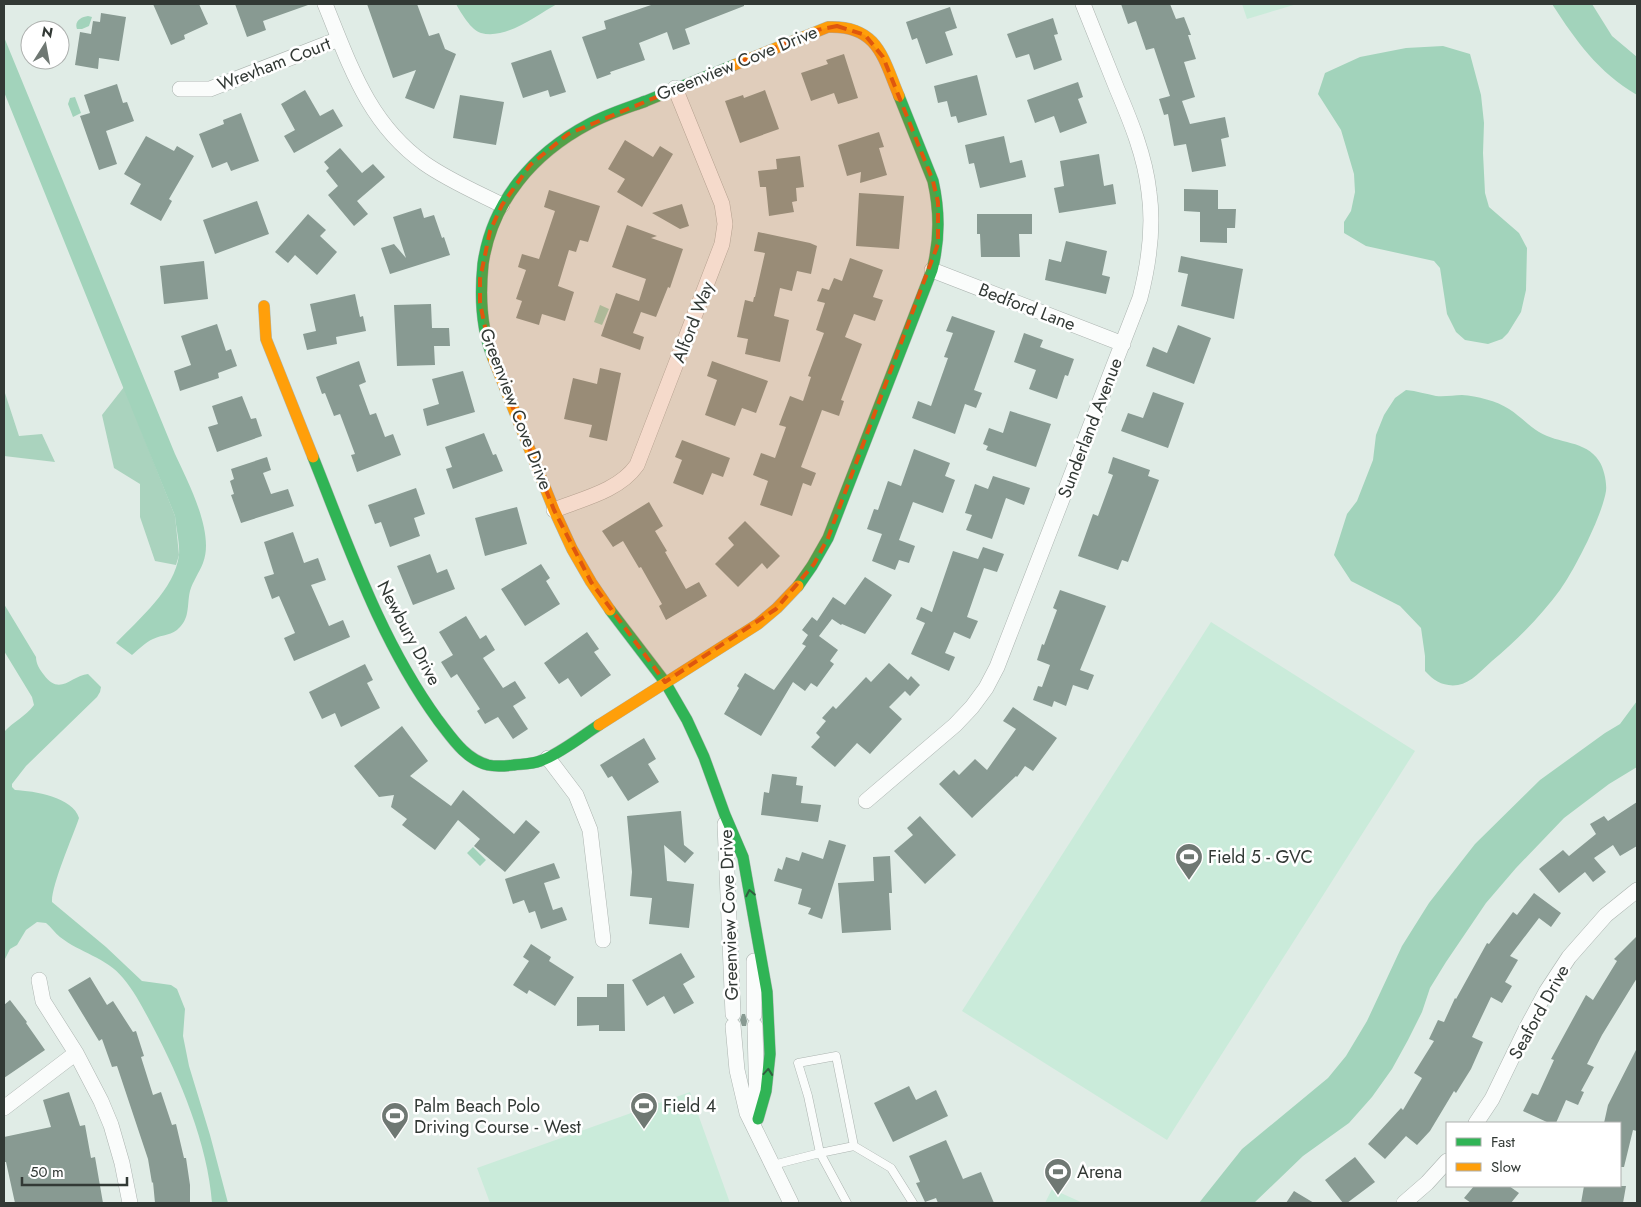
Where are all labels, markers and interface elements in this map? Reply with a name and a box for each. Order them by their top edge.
street label: Greenview Cove Drive [653,19,821,107]
north arrow [20,20,70,70]
text: N [40,21,55,43]
street label: Wrevham Court [214,30,335,97]
street label: Alford Way [666,277,720,366]
street label: Bedford Lane [975,277,1079,337]
street label: Greenview Cove Drive [473,324,559,494]
street label: Sunderland Avenue [1051,354,1129,502]
street label: Newbury Drive [371,576,447,690]
street label: Greenview Cove Drive [713,829,745,1001]
sports icon: Field 5 - GVC [1174,842,1204,881]
place label: Field 5 - GVC [1208,844,1313,870]
one-way arrow [745,889,756,898]
street label: Seaford Drive [1502,960,1576,1064]
one-way arrow [762,1067,773,1075]
sports icon: Field 4 [629,1091,659,1130]
place label: Palm Beach Polo Driving Course - West [414,1093,582,1140]
place label: Field 4 [663,1093,716,1119]
sports icon: Palm Beach Polo Driving Course - West [380,1101,410,1140]
legend [1446,1122,1621,1187]
text: Fast [1491,1131,1515,1153]
scale bar [22,1154,128,1186]
text: Slow [1491,1156,1522,1178]
sports icon: Arena [1043,1157,1073,1196]
place label: Arena [1077,1159,1122,1185]
text: 50 m [30,1161,64,1183]

